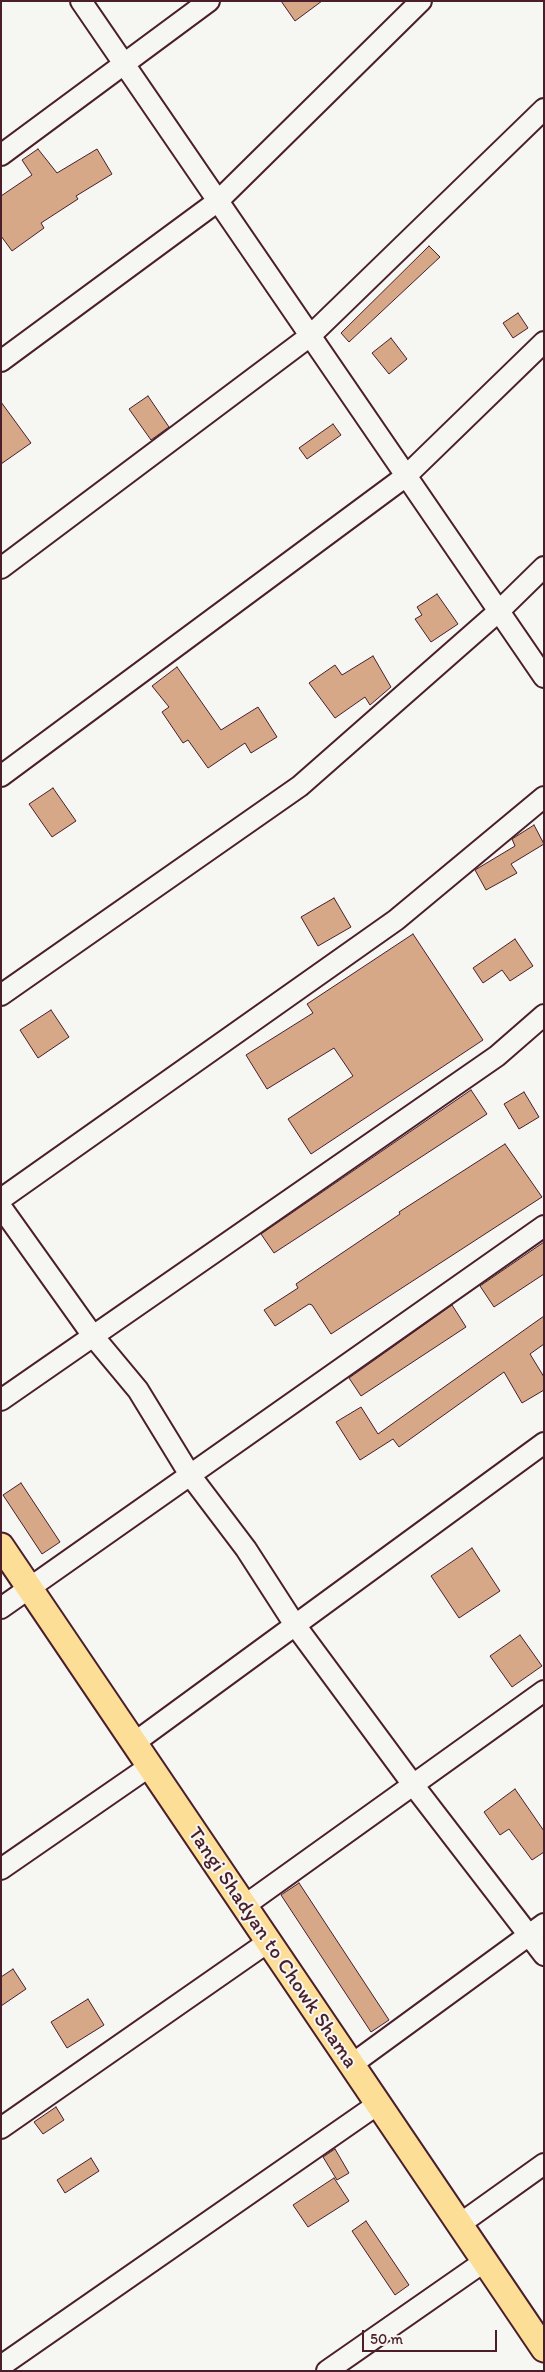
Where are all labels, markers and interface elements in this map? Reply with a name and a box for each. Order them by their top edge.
street label: Tangi Shadyan to Chowk Shama [182,1823,362,2073]
scale bar [365,2320,500,2352]
text: 50 m [370,2330,403,2348]

